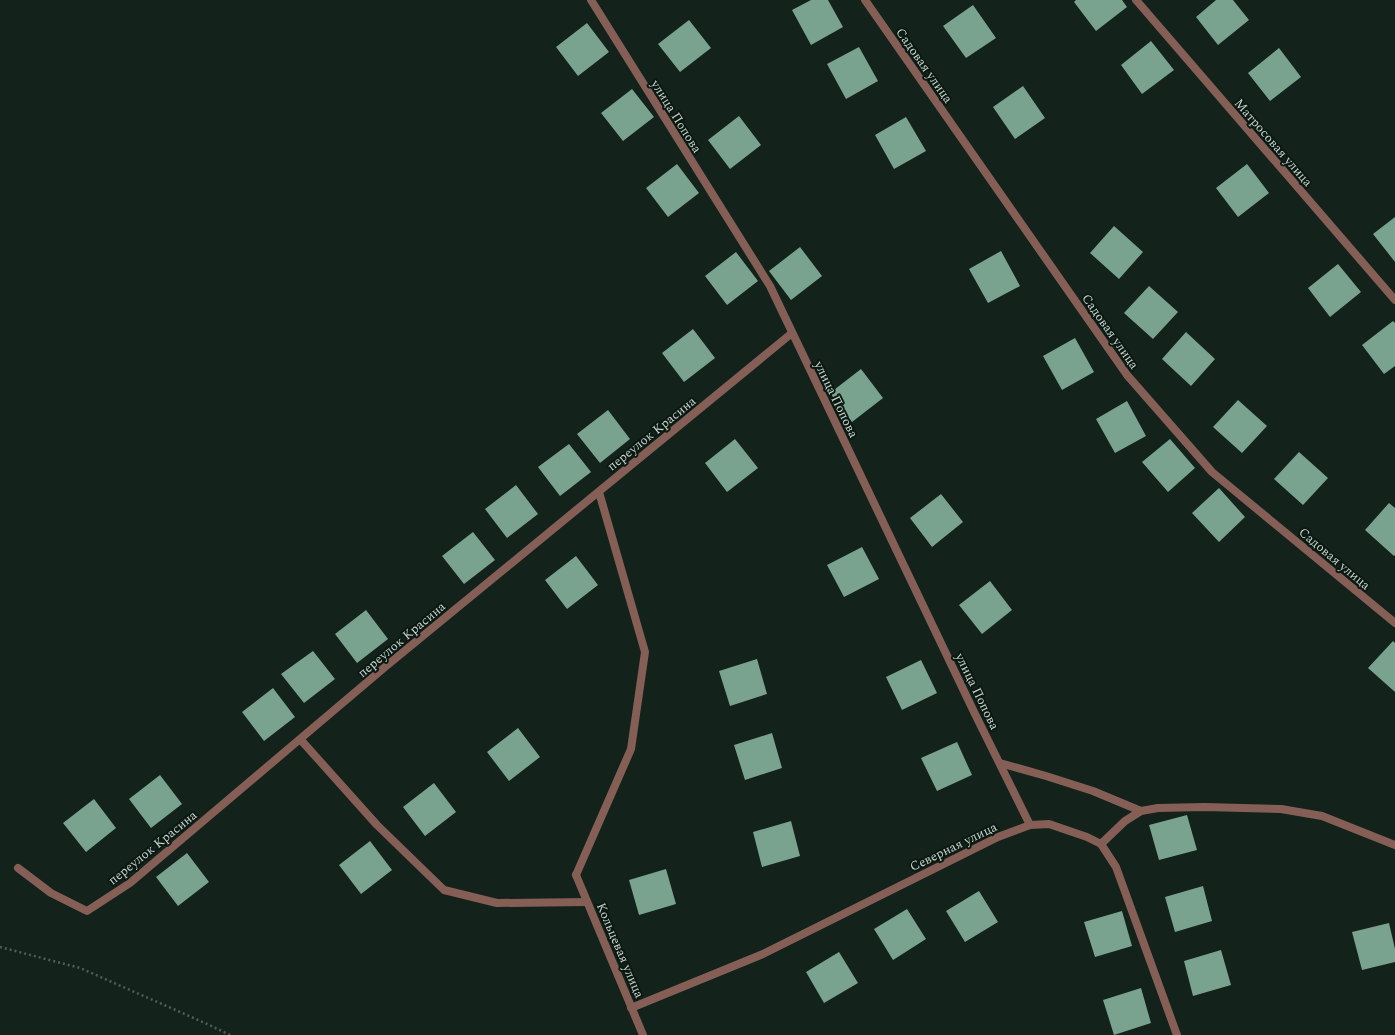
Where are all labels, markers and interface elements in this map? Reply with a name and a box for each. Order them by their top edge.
street label: Садовая улица [891,24,958,108]
street label: улица Попова [645,75,707,158]
street label: Матросовая улица [1229,94,1318,192]
street label: Садовая улица [1077,290,1144,374]
street label: улица Попова [808,357,864,442]
street label: переулок Красина [603,391,701,476]
street label: Садовая улица [1294,523,1375,595]
street label: переулок Красина [353,596,451,683]
street label: улица Попова [949,649,1005,734]
street label: переулок Красина [104,805,202,890]
street label: Северная улица [906,817,1001,877]
street label: Кольцевая улица [591,900,649,1002]

